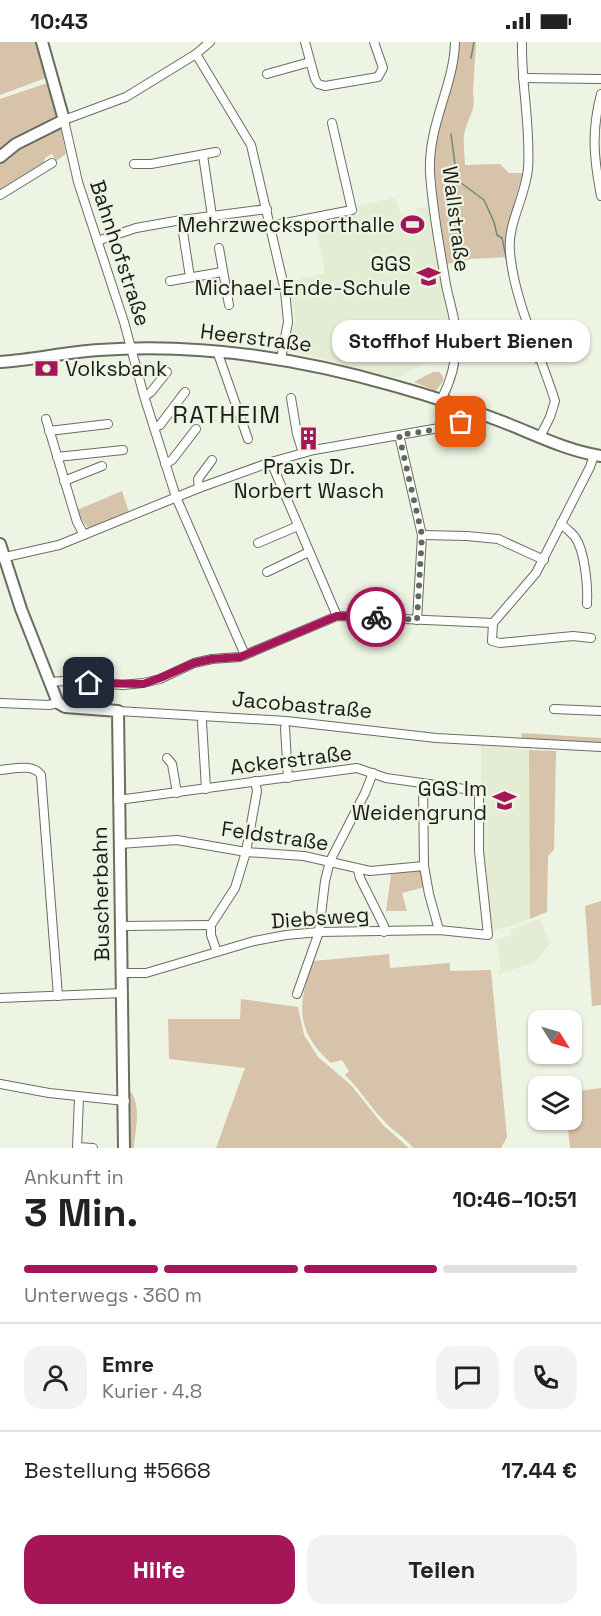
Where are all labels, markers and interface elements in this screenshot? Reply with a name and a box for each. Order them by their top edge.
text: 10:43 [30,7,88,35]
street label: Wallstraße [437,165,476,273]
street label: Bahnhofstraße [84,176,157,329]
place label: Mehrzwecksporthalle [177,211,395,238]
sports icon: Mehrzwecksporthalle [400,212,426,238]
place label: GGS Michael-Ende-Schule [195,250,411,301]
school or university icon: GGS Michael-Ende-Schule [416,263,442,289]
street label: Heerstraße [199,317,313,358]
callout: Stoffhof Hubert Bienen [332,320,590,362]
text: Stoffhof Hubert Bienen [349,328,573,354]
place label: Volksbank [65,355,167,382]
bank icon: Volksbank [34,356,60,382]
pin [435,396,486,447]
district label: RATHEIM [173,399,281,430]
icon: bag [444,405,477,438]
building icon: Praxis Dr. Norbert Wasch [296,426,322,452]
place label: Praxis Dr. Norbert Wasch [234,453,384,504]
courier [346,587,406,647]
icon: bike [360,601,393,634]
pin [63,657,114,708]
icon: home [72,666,105,699]
street label: Jacobastraße [231,685,373,724]
street label: Ackerstraße [229,739,353,780]
place label: GGS Im Weidengrund [352,775,487,826]
school or university icon: GGS Im Weidengrund [492,788,518,814]
street label: Feldstraße [220,815,330,856]
street label: Buscherbahn [86,826,115,962]
street label: Diebsweg [270,901,370,934]
north arrow [528,1010,582,1064]
map controls [528,1010,582,1130]
button: layers [528,1076,582,1130]
text: Ankunft in [24,1164,124,1190]
text: 10:46–10:51 [452,1185,577,1213]
text: 3 Min. [24,1188,138,1237]
text: Unterwegs · 360 m [24,1282,202,1308]
button: person [24,1346,87,1409]
button: chat [436,1346,499,1409]
button: phone [514,1346,577,1409]
text: Emre [102,1350,154,1378]
text: Kurier · 4.8 [102,1378,202,1404]
text: Bestellung #5668 [24,1456,211,1484]
text: 17.44 € [501,1456,577,1484]
button: Hilfe [24,1535,295,1604]
button: Teilen [307,1535,577,1604]

